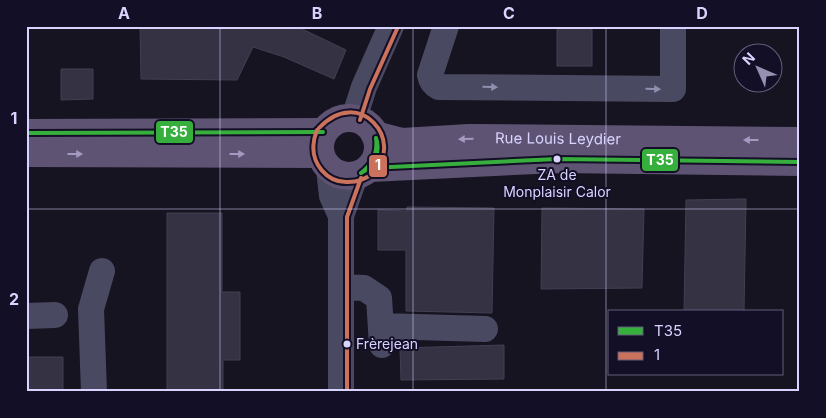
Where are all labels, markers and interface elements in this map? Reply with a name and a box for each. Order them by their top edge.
text: A [118,3,130,23]
text: B [312,3,322,23]
text: C [503,3,515,23]
text: D [696,3,708,23]
north arrow [734,42,784,92]
text: N [739,49,758,68]
one-way arrow [482,83,498,91]
one-way arrow [645,85,661,93]
text: 1 [11,108,17,128]
line badge: T35 [155,120,194,144]
text: T35 [160,123,188,140]
street label: Rue Louis Leydier [495,128,621,148]
one-way arrow [458,135,474,143]
one-way arrow [743,136,759,144]
line badge: T35 [641,148,679,172]
one-way arrow [67,150,83,158]
one-way arrow [230,150,246,158]
text: T35 [646,151,674,168]
line badge: 1 [368,154,388,178]
marker: ZA de Monplaisir Calor [552,154,562,164]
text: 1 [375,156,381,173]
place label: ZA de Monplaisir Calor [503,166,611,200]
text: 2 [9,289,19,309]
legend [608,310,784,376]
text: T35 [654,321,682,340]
place label: Frèrejean [356,335,418,352]
marker: Frèrejean [342,339,352,349]
text: 1 [654,345,660,364]

